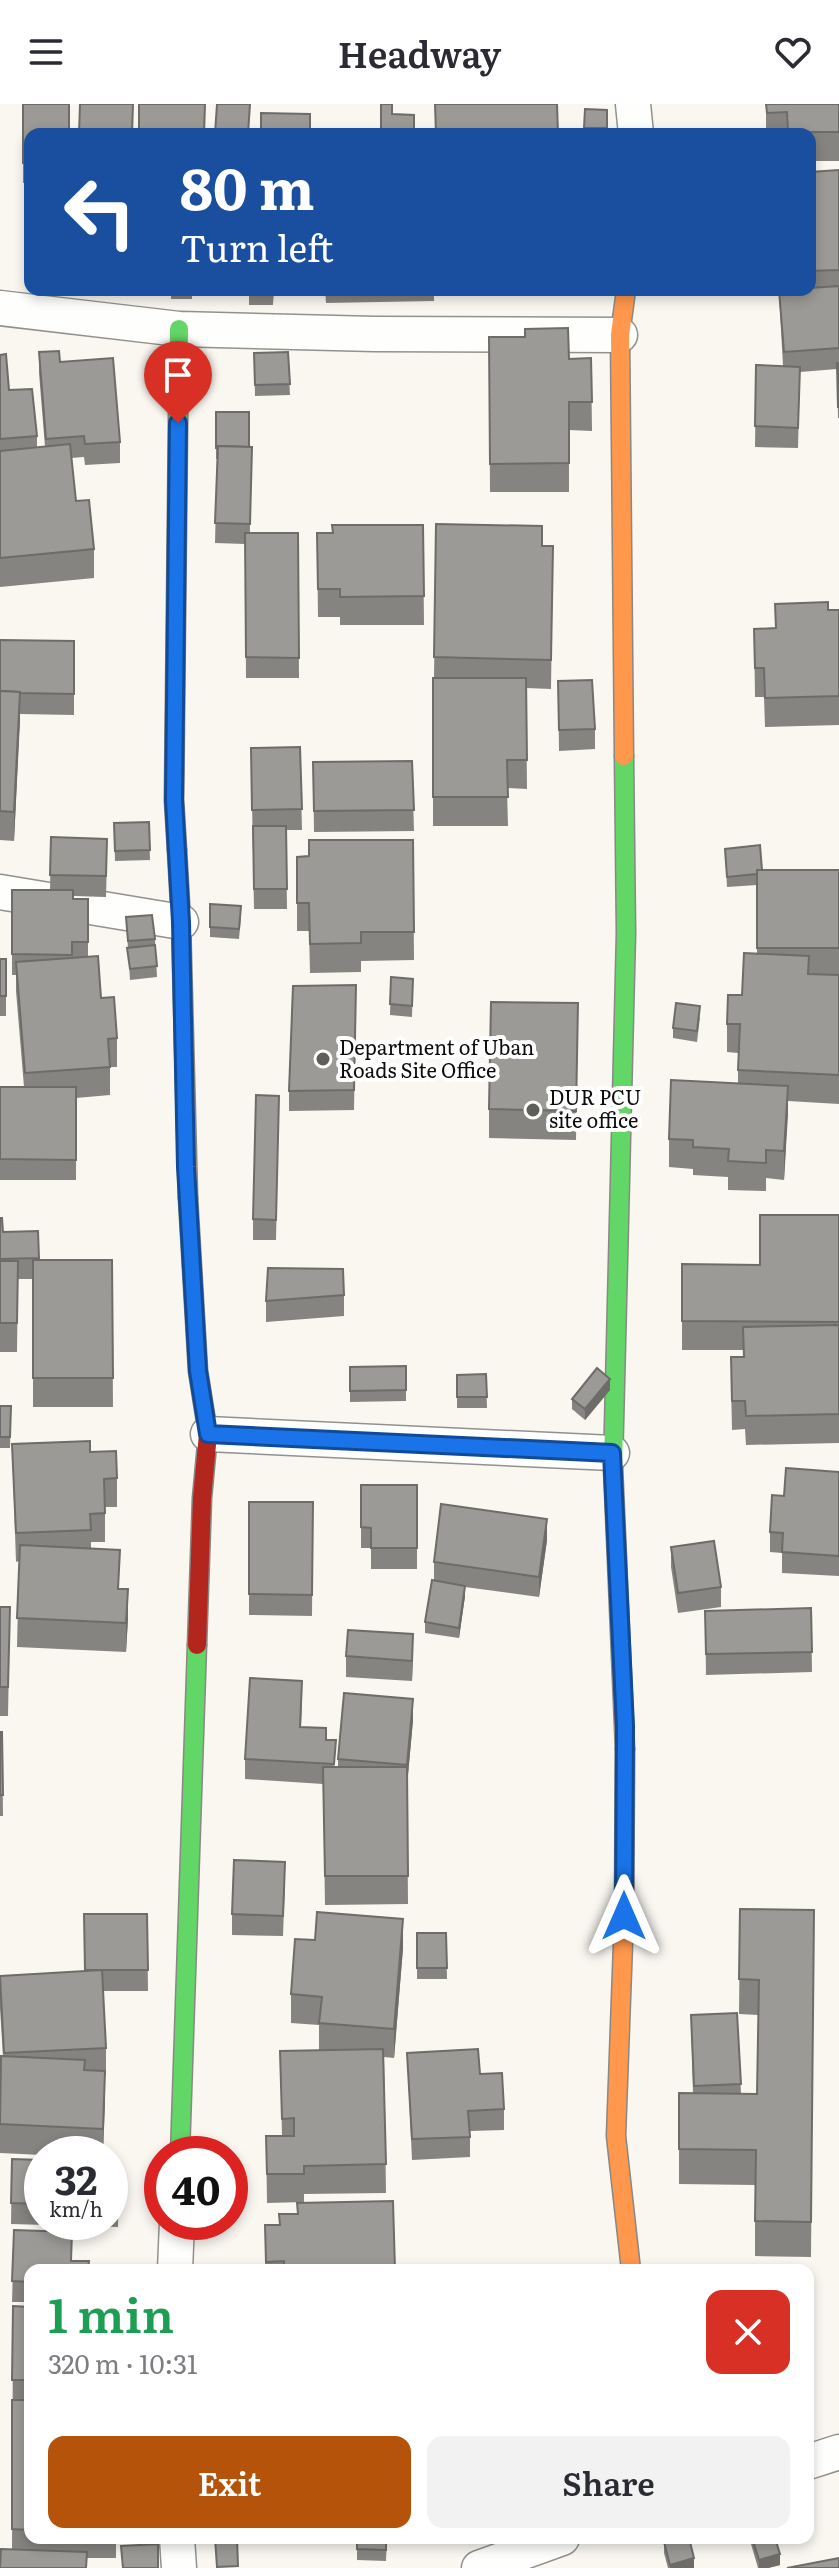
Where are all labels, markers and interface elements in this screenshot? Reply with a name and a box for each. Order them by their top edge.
text: Headway [338,26,501,79]
icon: menu [24,30,68,74]
icon: heart [771,30,815,74]
text: 80 m [180,144,315,227]
icon: left [48,160,152,264]
text: Turn left [180,220,334,273]
pin [144,341,212,423]
icon: arrive [156,353,200,397]
place label: Department of Uban Roads Site Office [339,1031,534,1084]
marker: Department of Uban Roads Site Office [314,1050,332,1068]
place label: DUR PCU site office [549,1081,641,1134]
marker: DUR PCU site office [524,1101,542,1119]
position arrow [582,1874,666,1958]
speed limit sign: 40 [144,2136,248,2240]
text: 32 [54,2148,98,2207]
text: km/h [49,2193,103,2223]
text: 1 min [48,2277,174,2348]
button: close [706,2290,790,2374]
text: 320 m · 10:31 [48,2343,198,2382]
button: Exit [48,2436,411,2528]
button: Share [427,2436,790,2528]

